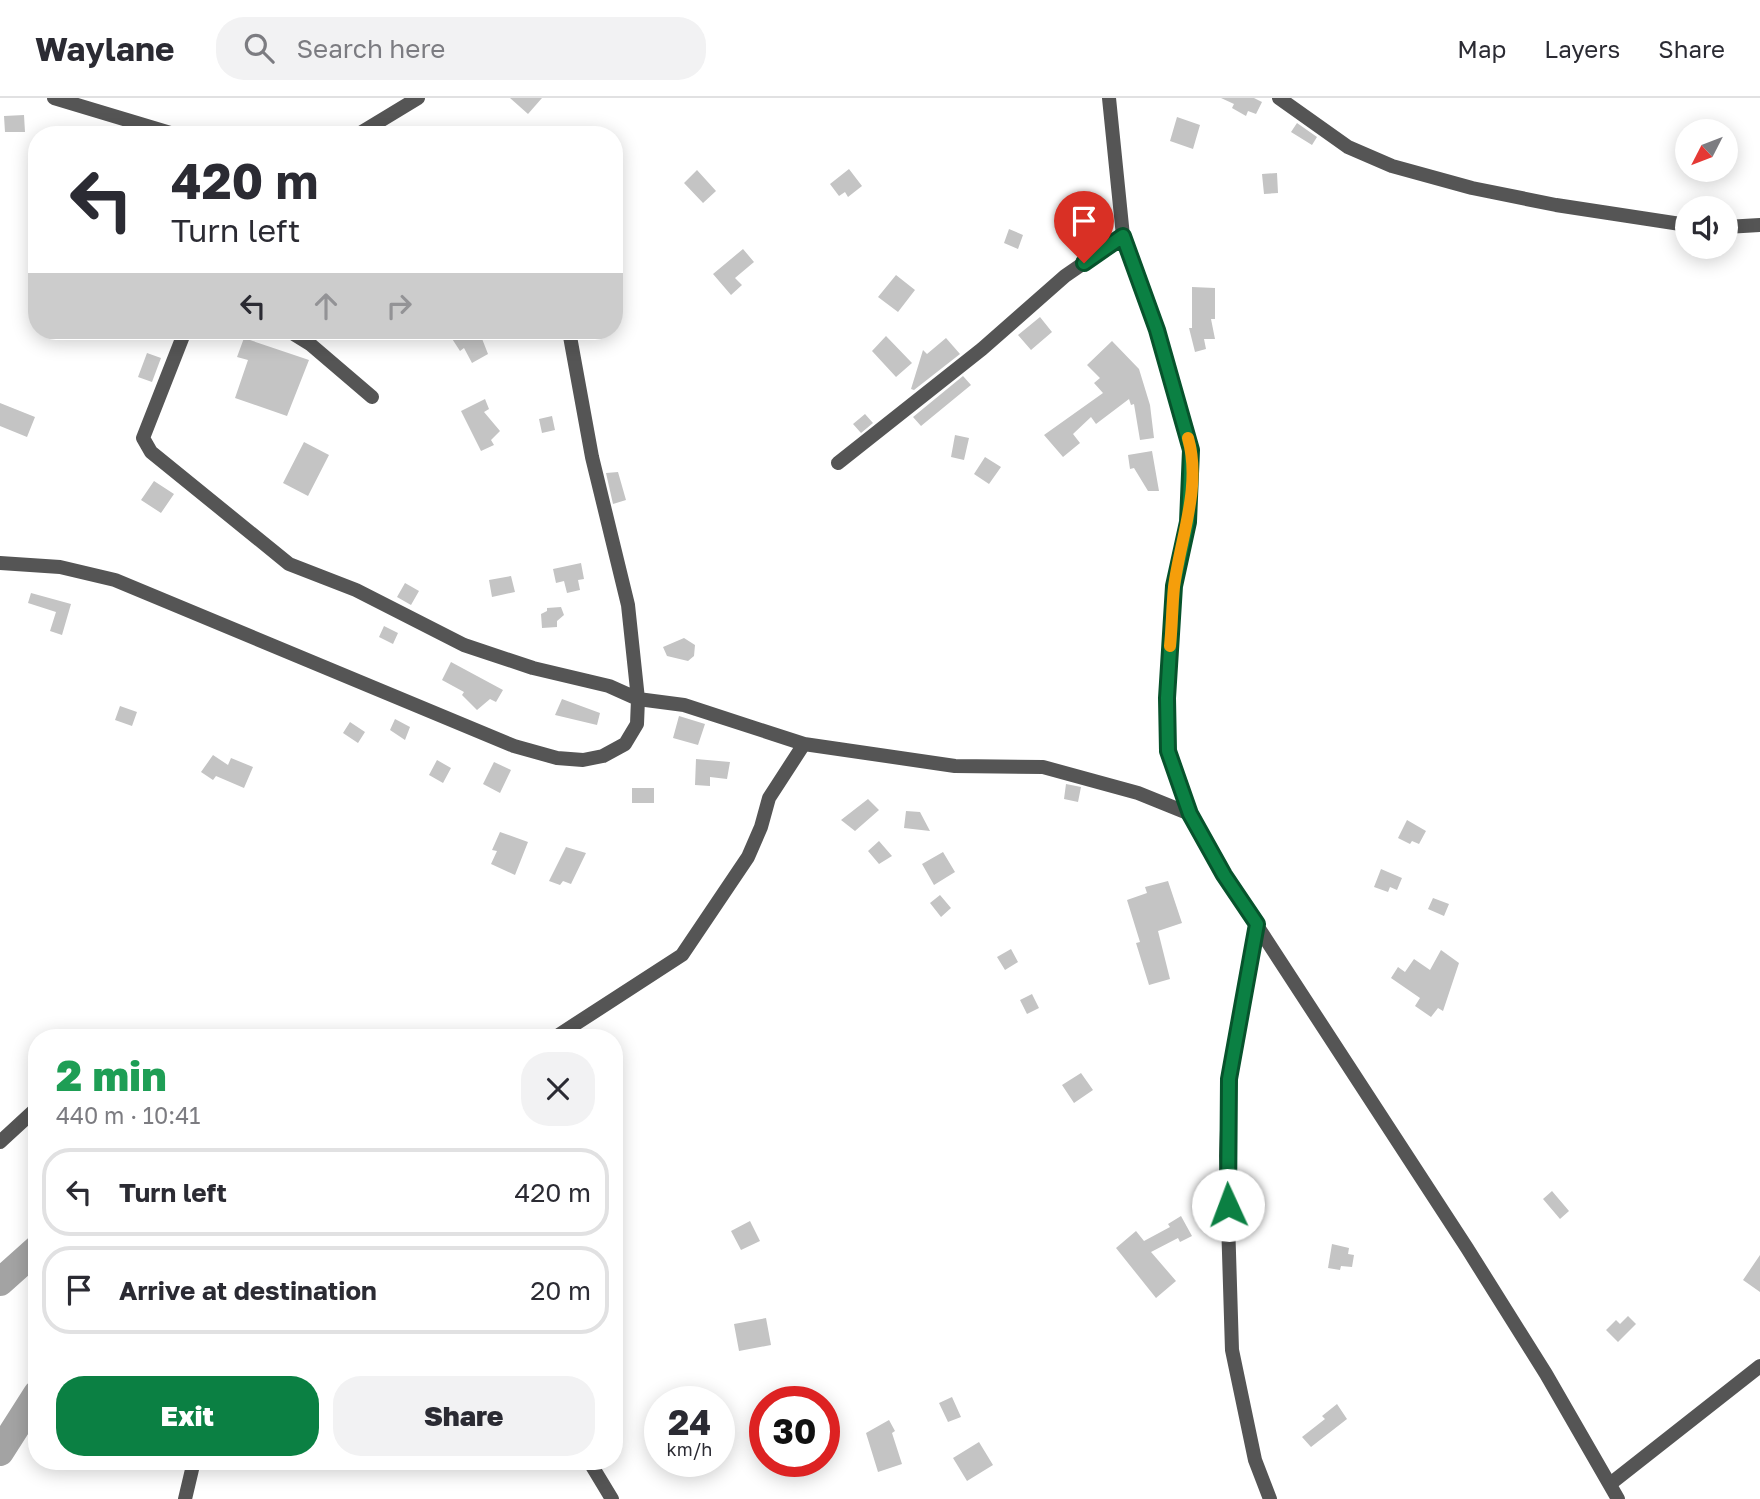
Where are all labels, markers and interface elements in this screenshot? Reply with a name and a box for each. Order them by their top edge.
search box [216,17,706,80]
text: Waylane [35,29,174,68]
icon: search [240,29,278,67]
text: Search here [296,33,445,64]
text: Map [1457,34,1506,63]
text: Layers [1544,34,1620,63]
text: Share [1658,34,1725,63]
north arrow [1675,119,1738,182]
map controls [1675,119,1738,259]
text: 420 m [171,151,319,210]
icon: left [56,154,147,245]
pin [1054,191,1114,263]
button: sound [1675,196,1738,259]
icon: arrive [1065,202,1103,240]
text: Turn left [171,211,300,249]
icon: left [234,287,272,325]
icon: ahead [307,287,345,325]
icon: right [380,287,418,325]
text: 2 min [56,1050,167,1100]
button: close [521,1052,595,1126]
text: 440 m · 10:41 [56,1101,200,1129]
position arrow [1191,1168,1265,1242]
icon: left [60,1173,98,1211]
text: Turn left [119,1177,227,1208]
text: 420 m [514,1177,591,1208]
icon: arrive [60,1271,98,1309]
text: Arrive at destination [119,1275,377,1306]
text: 20 m [530,1275,591,1306]
button: Exit [56,1376,319,1456]
button: Share [333,1376,595,1456]
speed limit sign: 30 [749,1386,840,1477]
text: 24 [668,1401,711,1443]
text: km/h [667,1438,712,1460]

